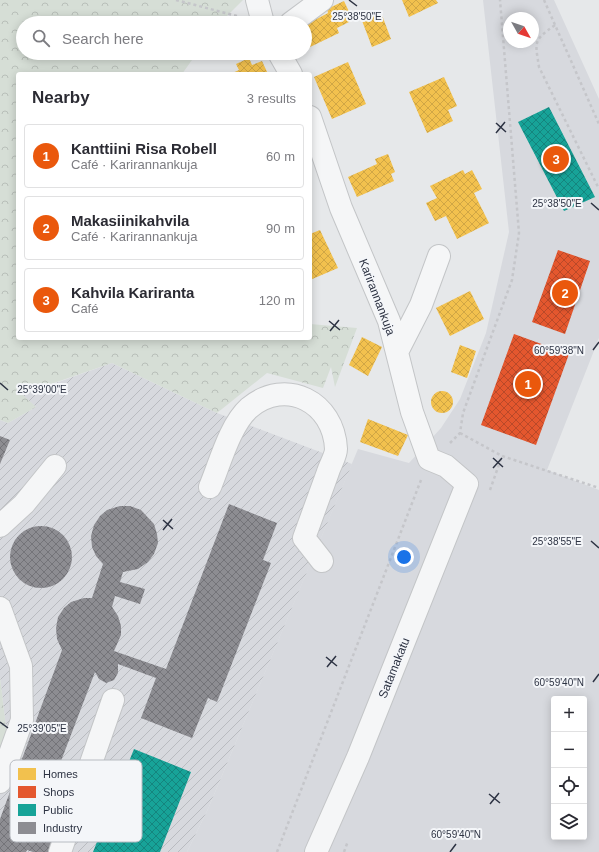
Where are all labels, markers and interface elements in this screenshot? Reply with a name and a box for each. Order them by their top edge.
text: 25°38'50"E [332,11,382,22]
north arrow [503,12,539,48]
search box [16,16,312,60]
icon: search [30,27,52,49]
text: Search here [62,30,144,47]
text: Nearby [32,88,90,107]
text: 3 results [247,91,296,106]
text: Kanttiini Risa Robell [71,140,217,157]
pin: 3 [543,144,569,174]
text: 1 [42,149,50,164]
text: 60 m [266,149,295,164]
text: Café · Karirannankuja [71,157,197,172]
text: 25°38'50"E [532,198,582,209]
text: Makasiinikahvila [71,212,189,229]
text: 2 [42,221,50,236]
text: 90 m [266,221,295,236]
text: Café · Karirannankuja [71,229,197,244]
street label: Karirannankuja [356,257,398,337]
pin: 2 [552,278,578,308]
text: Kahvila Kariranta [71,284,194,301]
text: 3 [42,293,50,308]
text: 120 m [259,293,295,308]
text: Café [71,301,98,316]
text: 60°59'38"N [534,345,584,356]
pin: 1 [515,369,541,399]
text: 25°39'00"E [17,384,67,395]
text: 25°38'55"E [532,536,582,547]
your location [394,547,414,567]
street label: Satamakatu [376,636,412,700]
text: 60°59'40"N [534,677,584,688]
map controls [551,696,587,840]
button: + [551,696,587,732]
text: 25°39'05"E [17,723,67,734]
button: − [551,732,587,768]
legend [10,760,142,842]
text: Homes [43,768,78,780]
button: locate [551,768,587,804]
text: Shops [43,786,75,798]
text: Public [43,804,73,816]
button: layers [551,804,587,840]
text: Industry [43,822,83,834]
text: 60°59'40"N [431,829,481,840]

